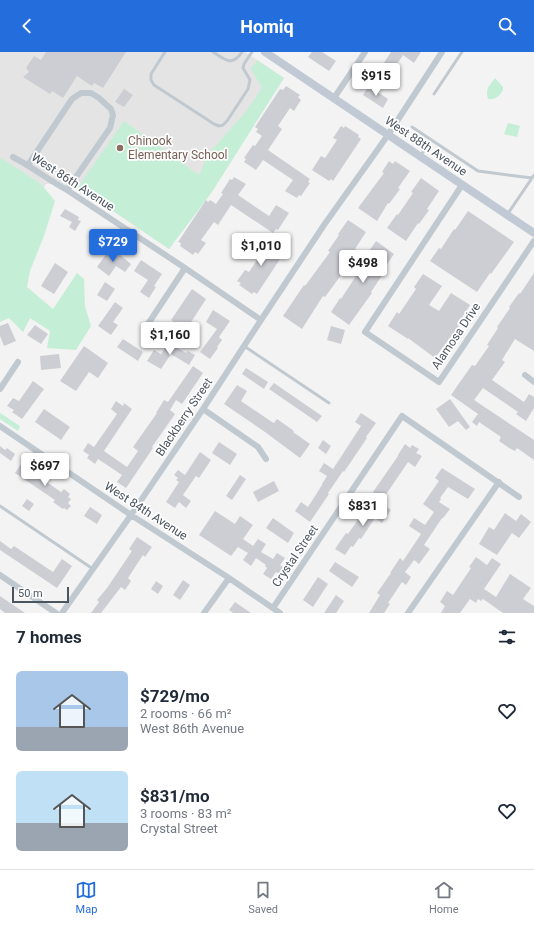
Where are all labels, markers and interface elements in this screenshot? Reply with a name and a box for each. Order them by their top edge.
icon: back [16,15,38,37]
icon: search [496,15,518,37]
text: Homiq [240,16,294,37]
pin: $915 [352,63,400,97]
text: $915 [361,68,391,83]
street label: West 88th Avenue [382,113,470,179]
place label: Chinook Elementary School [128,134,228,162]
marker: Chinook Elementary School [115,143,125,153]
street label: West 86th Avenue [29,150,117,214]
pin: $729 [89,229,137,263]
pin: $1,010 [228,233,294,267]
text: $729 [98,234,128,249]
text: $1,010 [241,238,281,253]
pin: $498 [339,250,387,284]
text: $498 [348,255,378,270]
street label: Alamosa Drive [429,300,483,372]
pin: $1,160 [137,322,203,356]
text: $1,160 [150,327,190,342]
street label: Blackberry Street [153,375,215,459]
pin: $697 [21,453,69,487]
text: $697 [30,458,60,473]
street label: West 84th Avenue [102,479,190,543]
pin: $831 [339,493,387,527]
text: $831 [348,498,378,513]
street label: Crystal Street [269,522,321,590]
scale bar [12,585,69,604]
text: 50 m [18,587,43,600]
icon: filters [496,626,518,648]
text: 7 homes [16,627,82,647]
text: $729/mo [140,686,210,706]
icon: home [48,687,96,735]
icon: heart [496,700,518,722]
text: 2 rooms · 66 m² [140,706,232,721]
text: West 86th Avenue [140,721,244,736]
text: $831/mo [140,786,210,806]
icon: home [48,787,96,835]
icon: heart [496,800,518,822]
text: 3 rooms · 83 m² [140,806,232,821]
text: Crystal Street [140,821,218,836]
tab: Map [75,879,97,916]
tab: Saved [248,879,278,916]
tab: Home [429,879,459,916]

